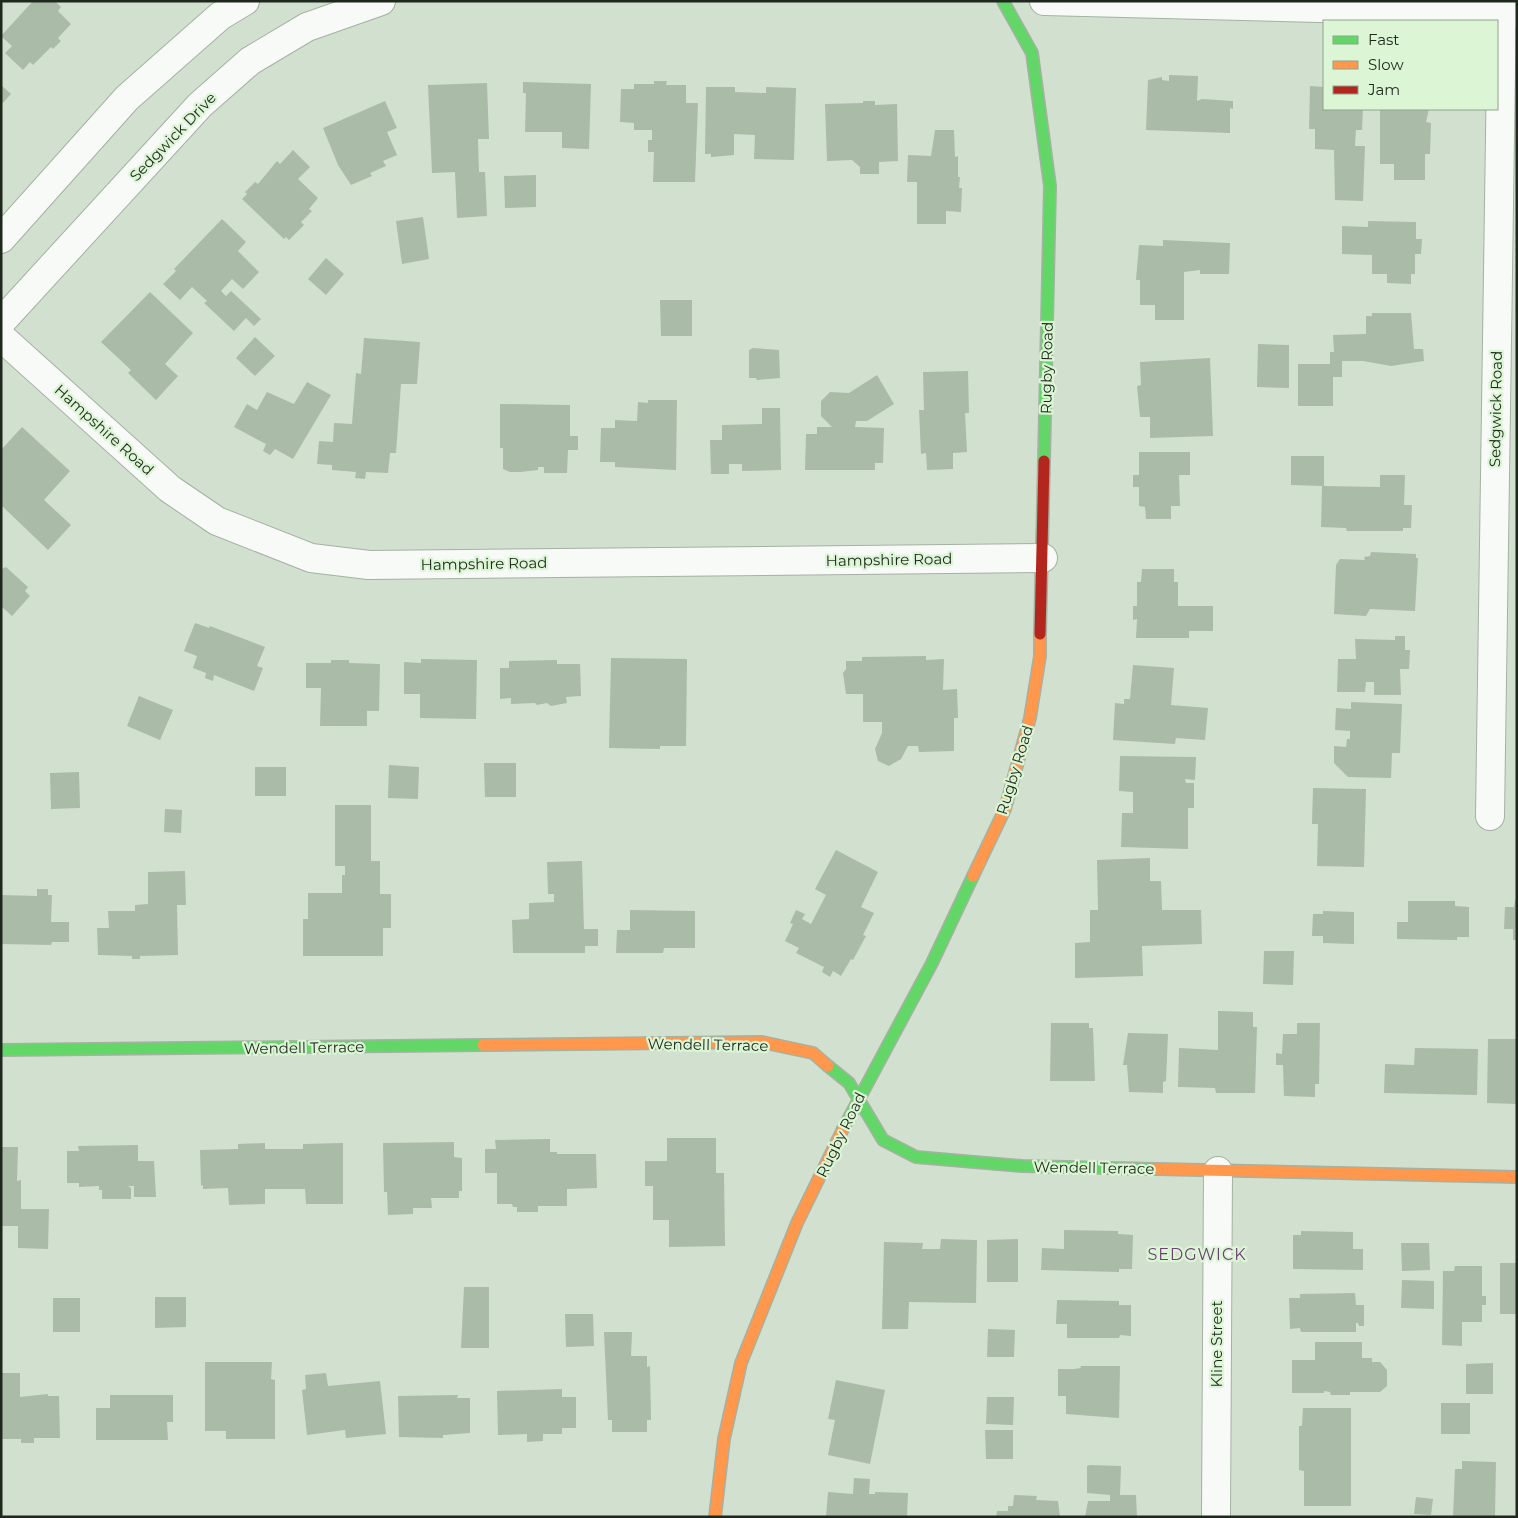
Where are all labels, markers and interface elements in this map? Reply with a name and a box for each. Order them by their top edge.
legend [1323,20,1498,110]
text: Fast [1368,30,1399,49]
text: Slow [1368,55,1404,74]
text: Jam [1367,80,1400,99]
street label: Sedgwick Drive [125,88,220,185]
street label: Rugby Road [1036,322,1057,414]
street label: Sedgwick Road [1485,351,1506,467]
street label: Hampshire Road [51,380,158,479]
street label: Hampshire Road [825,549,952,570]
street label: Hampshire Road [420,553,547,574]
street label: Rugby Road [992,723,1037,817]
street label: Wendell Terrace [648,1034,768,1055]
street label: Wendell Terrace [244,1037,364,1058]
street label: Rugby Road [812,1089,869,1180]
street label: Wendell Terrace [1034,1157,1154,1178]
district label: SEDGWICK [1147,1245,1247,1264]
street label: Kline Street [1207,1300,1226,1388]

